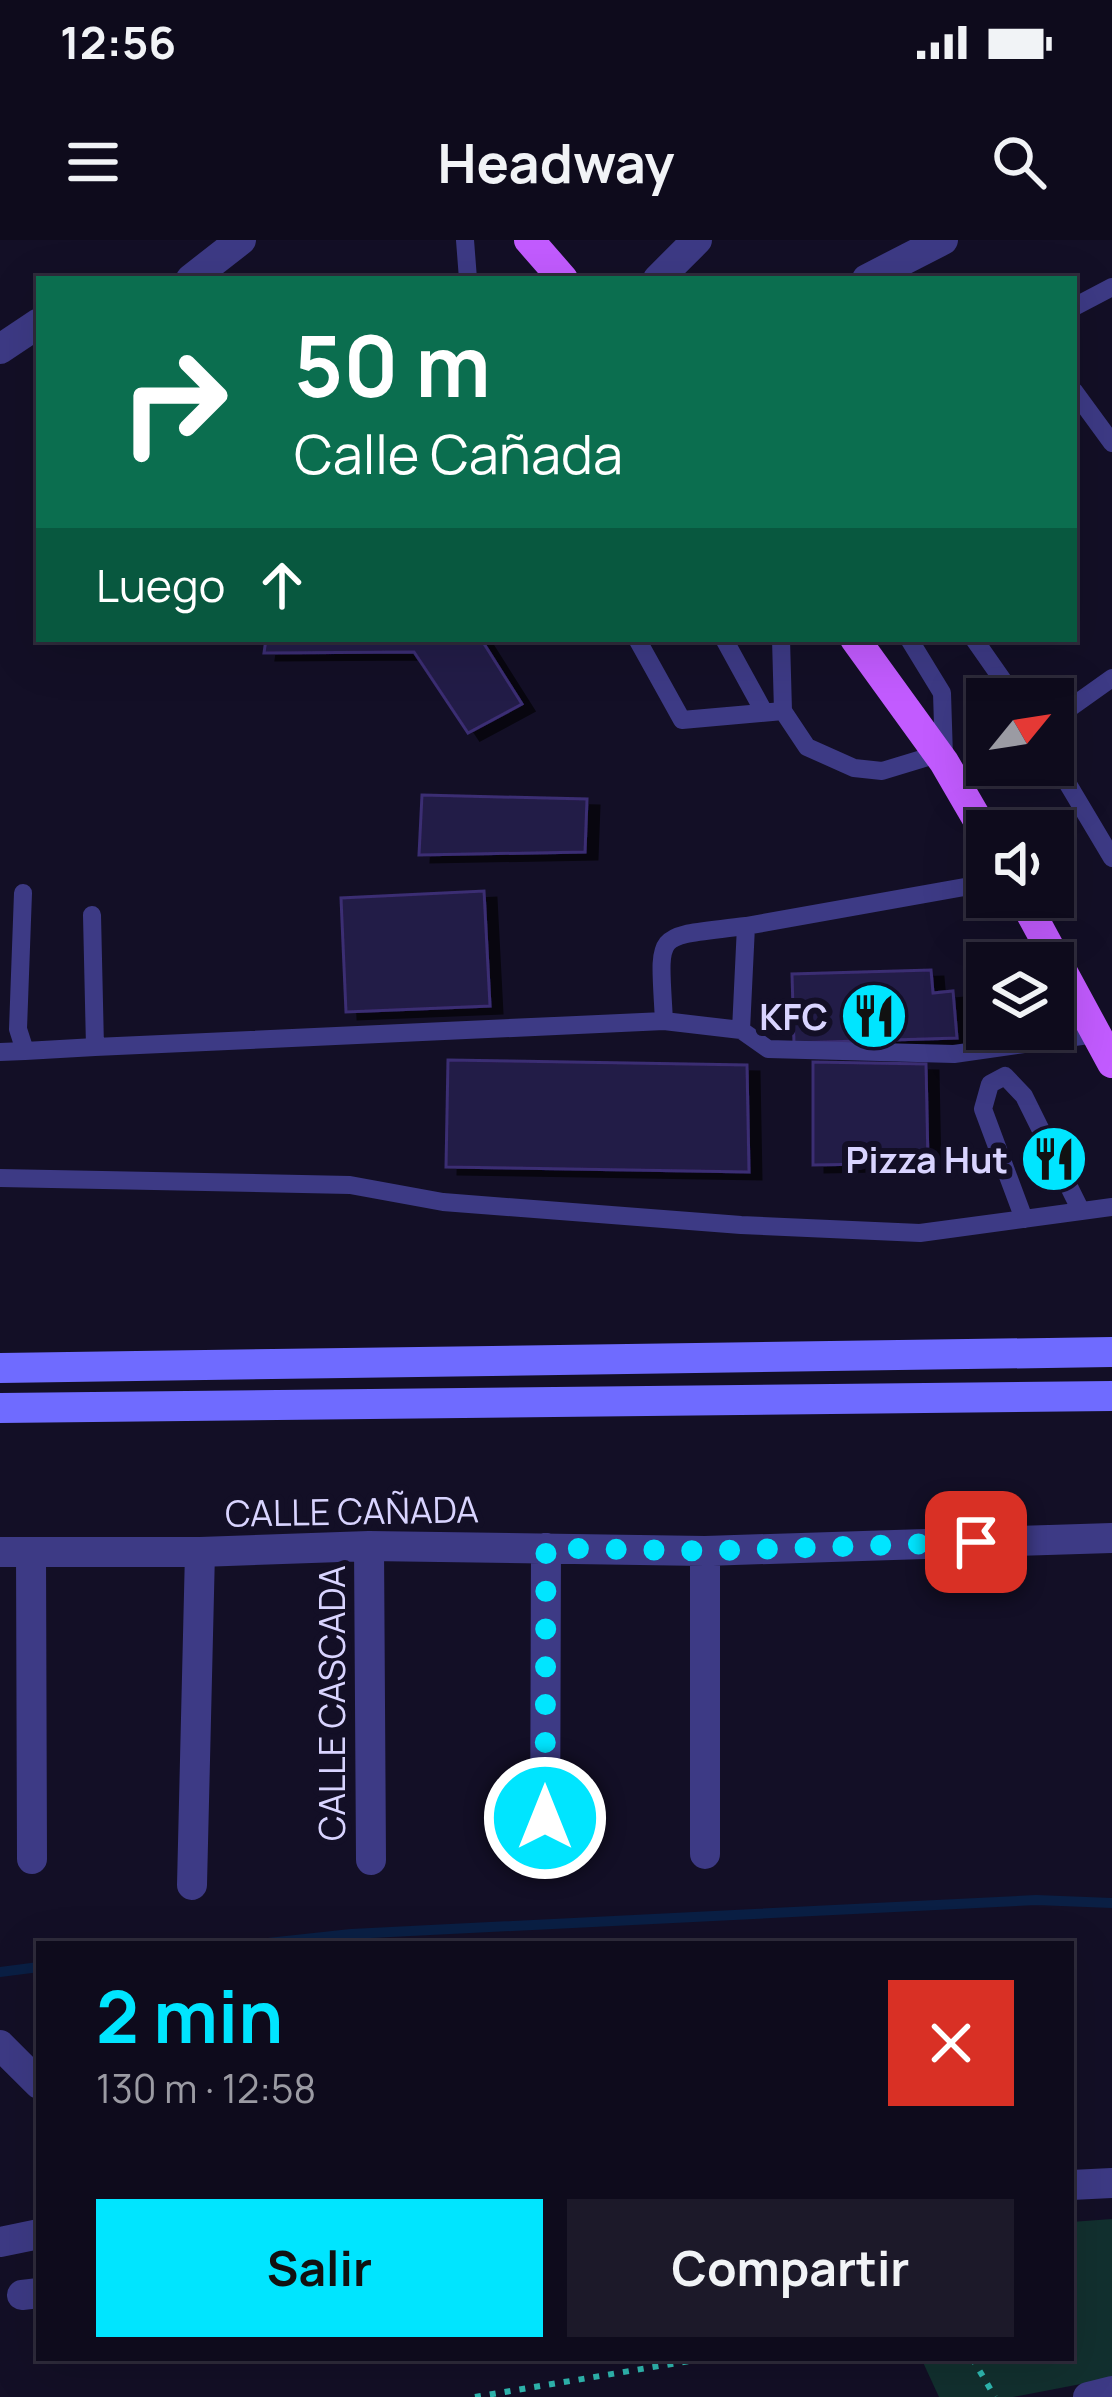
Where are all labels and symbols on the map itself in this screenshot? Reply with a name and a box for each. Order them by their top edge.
north arrow [966,678,1074,786]
restaurant icon: KFC [839,981,909,1051]
place label: KFC [759,992,828,1041]
restaurant icon: Pizza Hut [1019,1124,1089,1194]
place label: Pizza Hut [846,1135,1008,1184]
street label: CALLE CAÑADA [225,1484,480,1538]
pin [925,1491,1027,1593]
street label: CALLE CASCADA [307,1565,356,1841]
position arrow [482,1755,608,1881]

